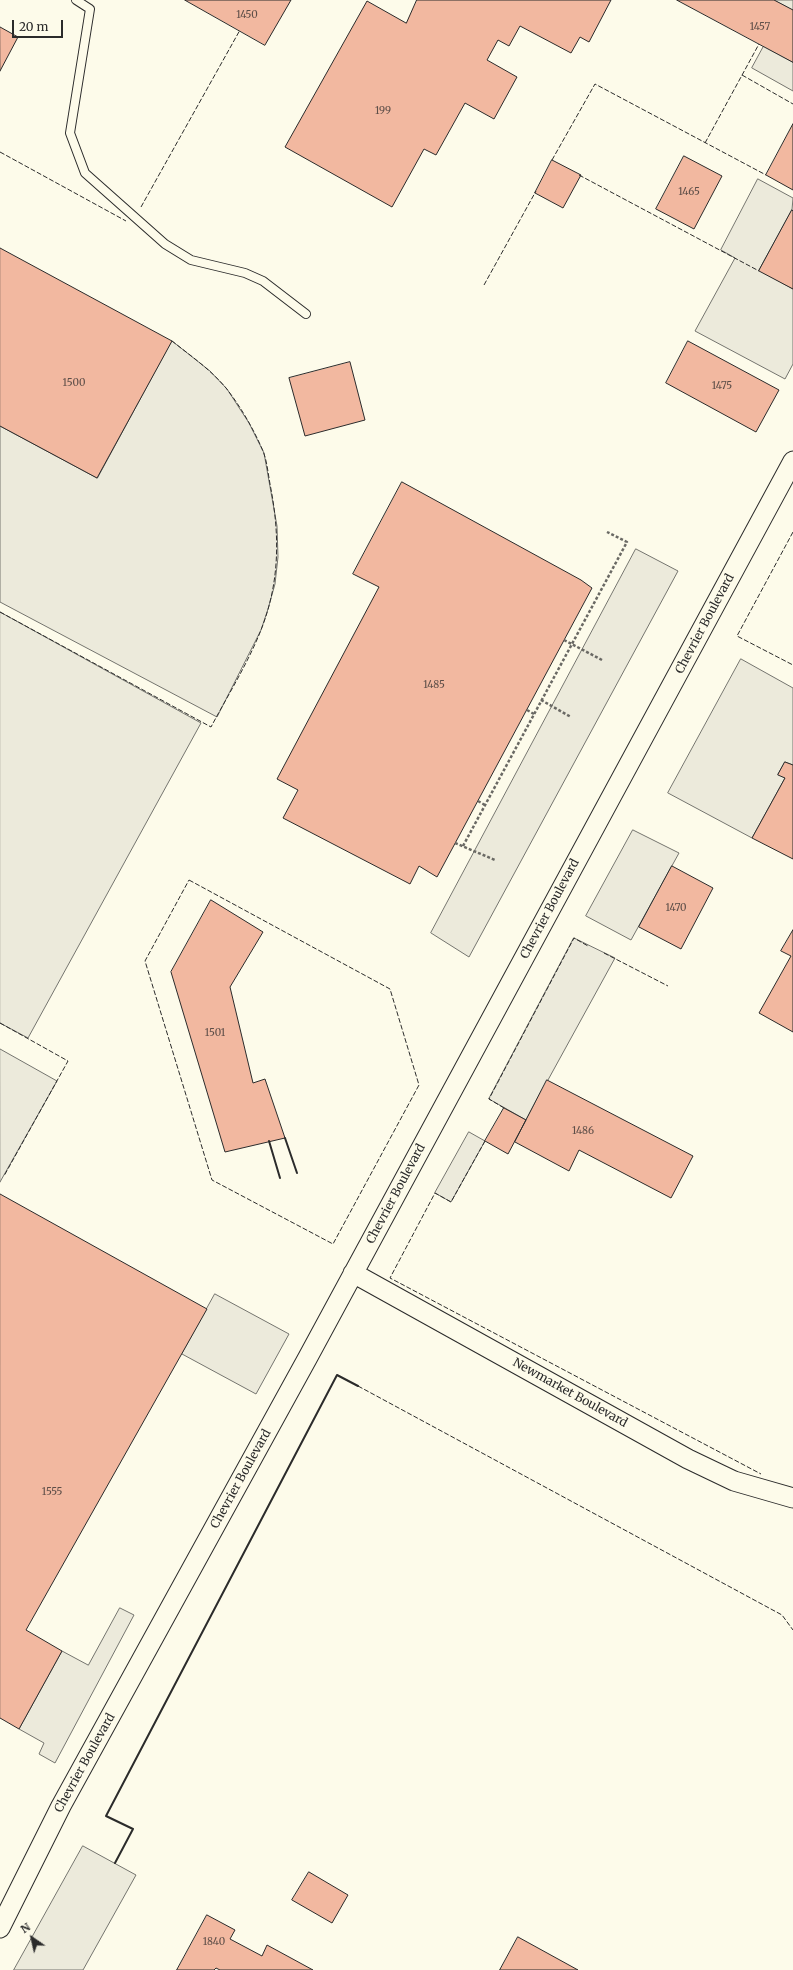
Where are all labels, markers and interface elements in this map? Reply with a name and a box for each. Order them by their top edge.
house number: 1450 [236,9,258,21]
scale bar [14,12,65,38]
text: 20 m [19,19,48,34]
house number: 1457 [750,21,770,33]
house number: 199 [375,105,391,117]
house number: 1465 [678,186,700,198]
house number: 1500 [63,377,85,389]
house number: 1475 [712,380,732,392]
street label: Chevrier Boulevard [673,572,737,676]
house number: 1485 [423,679,445,691]
street label: Chevrier Boulevard [518,857,582,961]
house number: 1470 [665,902,687,914]
house number: 1501 [205,1027,225,1039]
house number: 1486 [572,1125,594,1137]
street label: Chevrier Boulevard [364,1142,428,1246]
street label: Newmarket Boulevard [510,1355,630,1431]
street label: Chevrier Boulevard [208,1427,274,1531]
house number: 1555 [42,1486,62,1498]
street label: Chevrier Boulevard [52,1711,118,1815]
north arrow [12,1918,52,1958]
text: N [18,1920,33,1936]
house number: 1840 [203,1936,225,1948]

